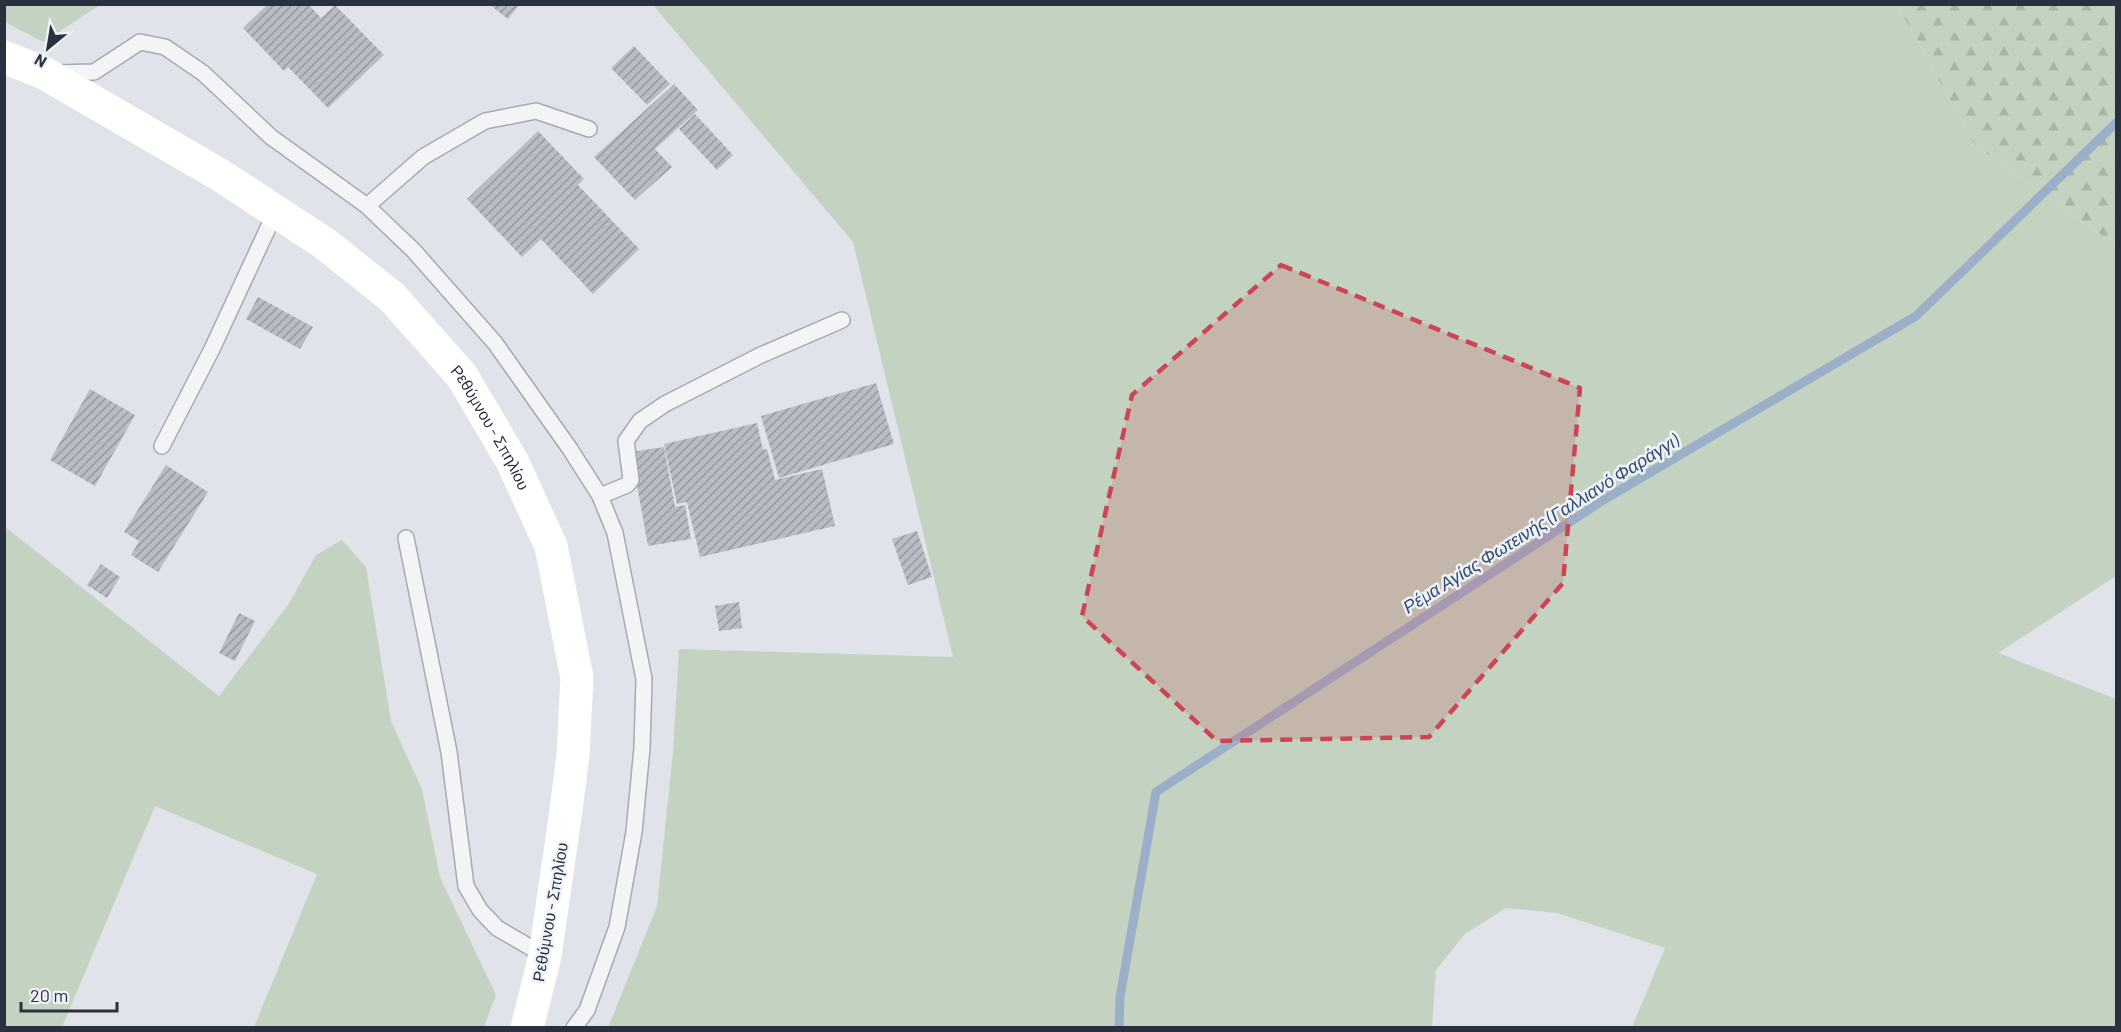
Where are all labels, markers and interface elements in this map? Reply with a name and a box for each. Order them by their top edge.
north arrow [18,18,78,78]
text: N [31,51,50,72]
street label: Ρεθύμνου - Σπηλίου [448,361,534,493]
water label: Ρέμα Αγίας Φωτεινής (Γαλλιανό Φαράγγι) [1399,428,1684,618]
street label: Ρεθύμνου - Σπηλίου [528,841,571,983]
scale bar [21,975,117,1013]
text: 20 m [30,984,68,1006]

